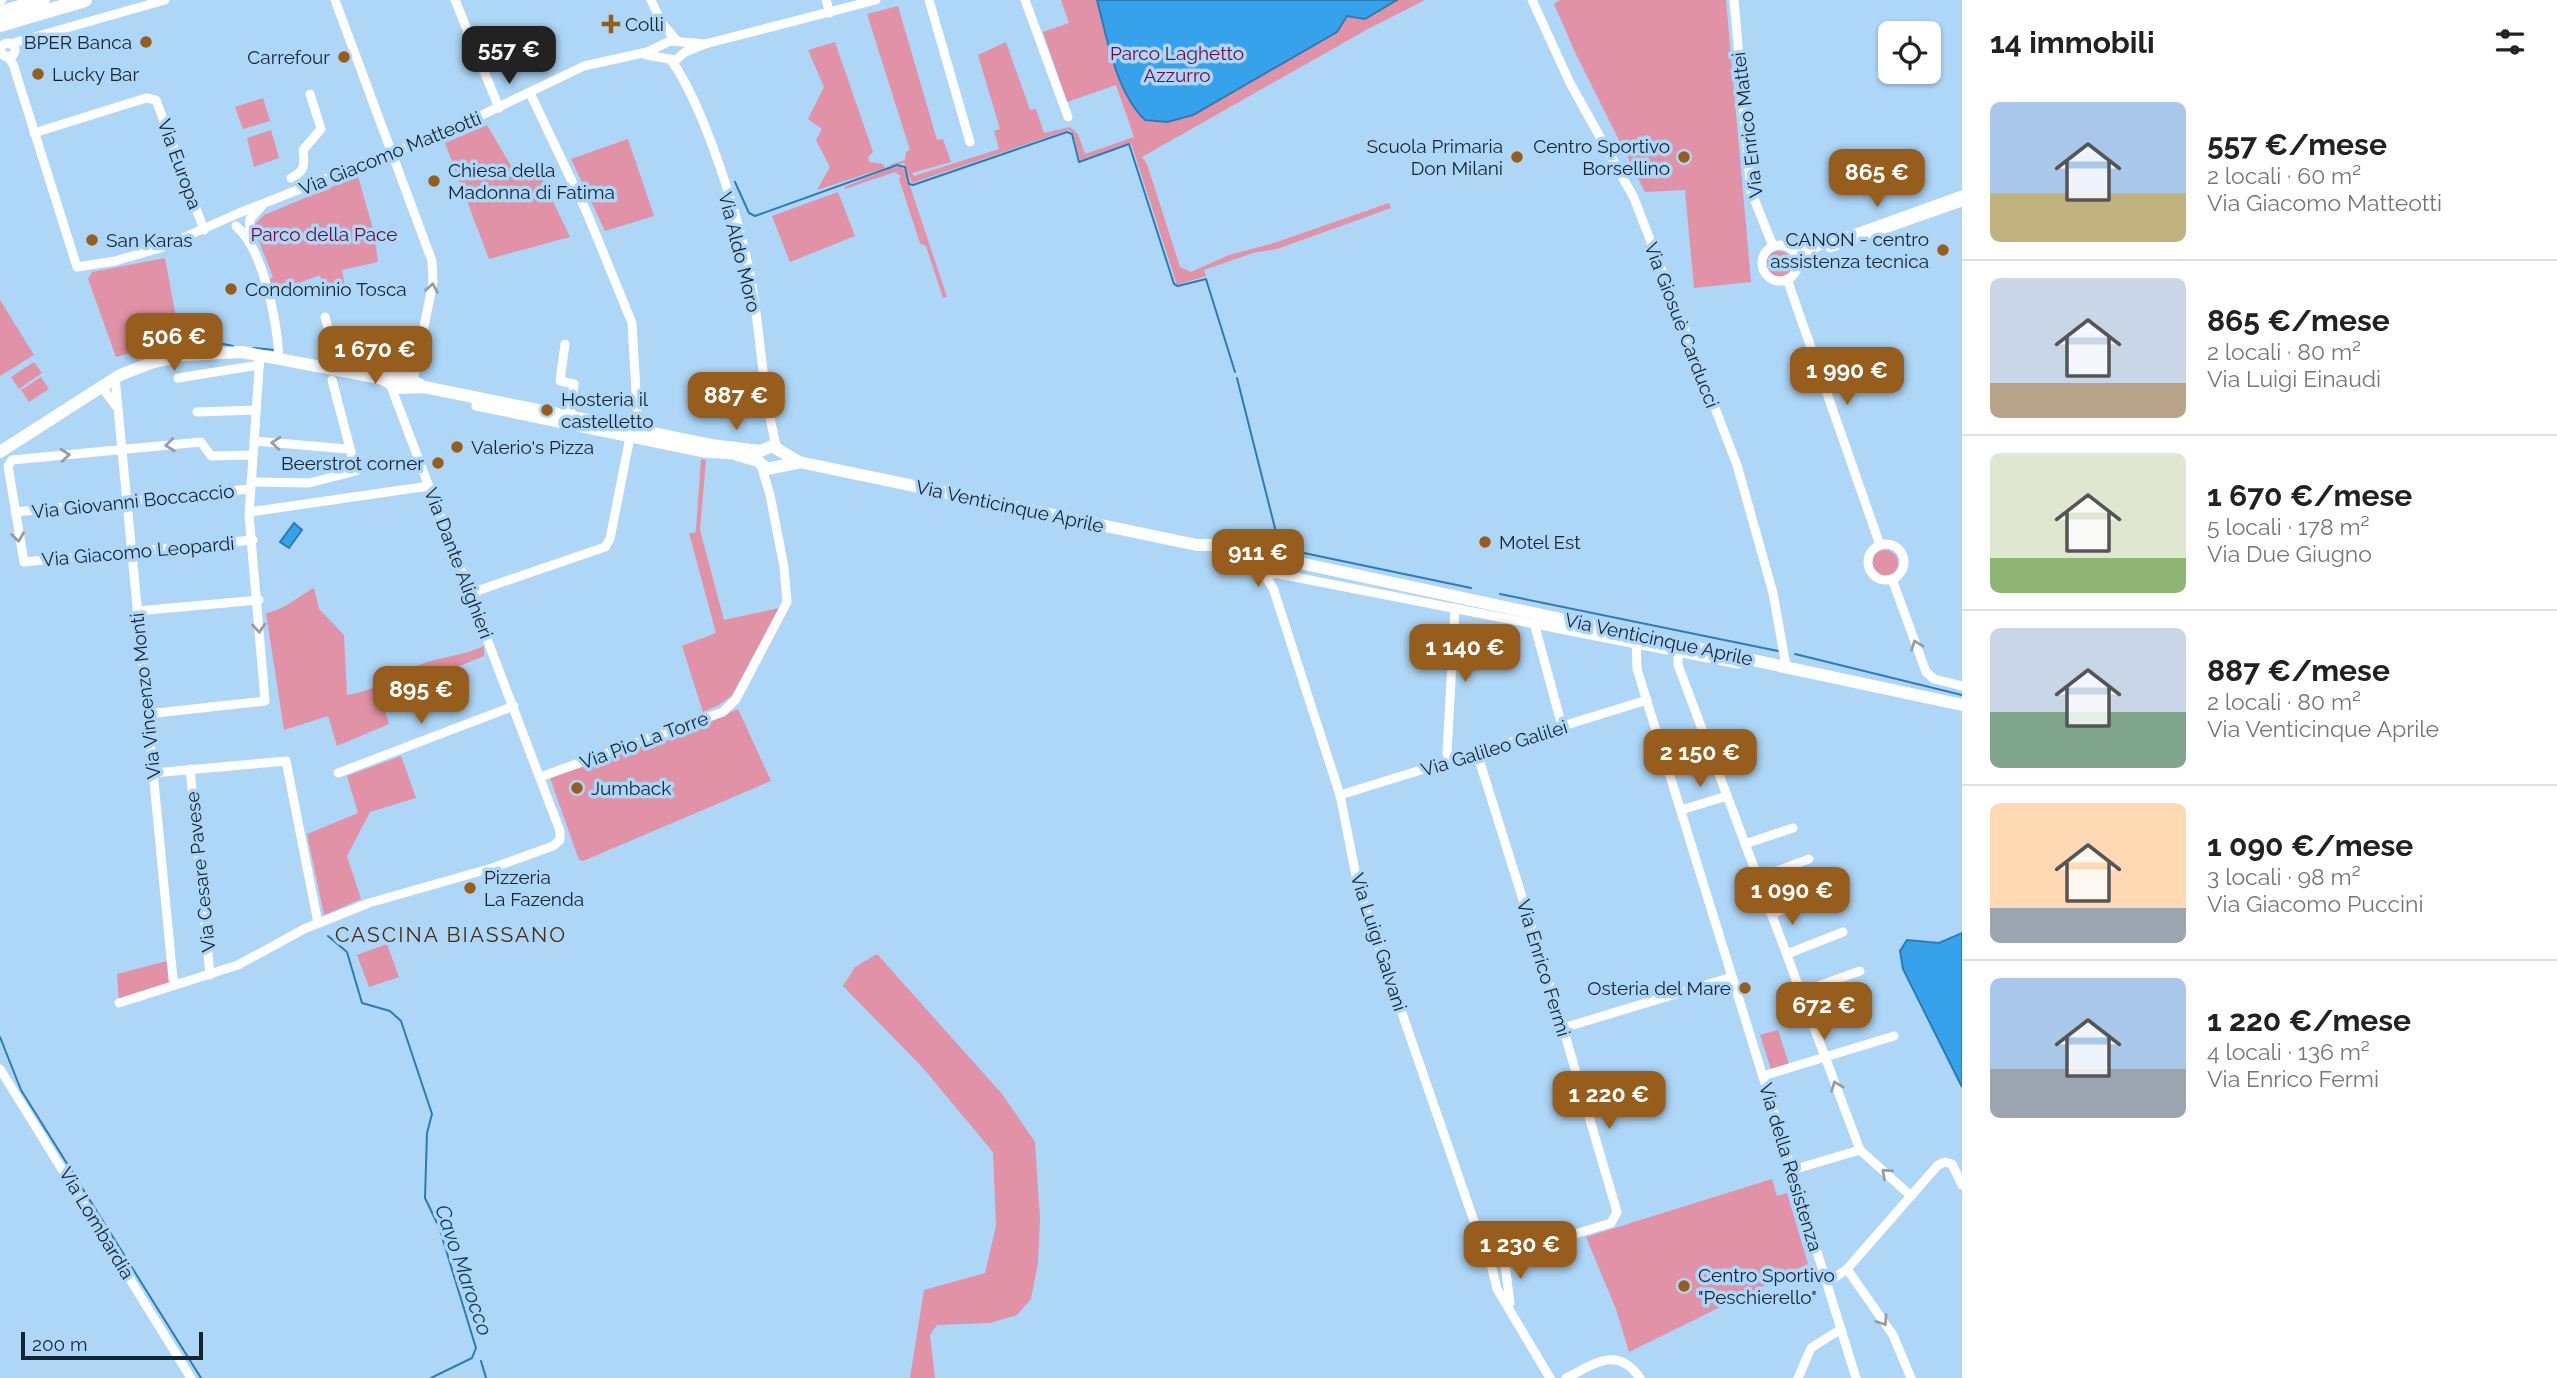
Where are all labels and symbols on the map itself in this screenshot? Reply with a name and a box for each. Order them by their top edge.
place label: Colli [625,13,664,35]
marker: Colli [603,16,619,32]
pin: 557 € [460,27,558,86]
place label: BPER Banca [24,31,132,53]
marker: BPER Banca [138,34,154,50]
park label: Parco Laghetto Azzurro [1110,42,1244,86]
place label: Carrefour [247,46,330,68]
marker: Carrefour [336,49,352,65]
street label: Via Enrico Mattei [1727,51,1767,199]
place label: Lucky Bar [52,63,139,85]
marker: Lucky Bar [30,66,46,82]
street label: Via Giacomo Matteotti [296,106,484,200]
street label: Via Europa [153,116,207,212]
place label: Scuola Primaria Don Milani [1366,135,1503,179]
place label: Centro Sportivo Borsellino [1533,135,1670,179]
marker: Scuola Primaria Don Milani [1509,149,1525,165]
marker: Centro Sportivo Borsellino [1676,149,1692,165]
pin: 865 € [1828,150,1926,209]
place label: Chiesa della Madonna di Fatima [448,159,615,203]
marker: Chiesa della Madonna di Fatima [426,173,442,189]
street label: Via Aldo Moro [714,190,766,314]
park label: Parco della Pace [251,223,397,245]
place label: CANON - centro assistenza tecnica [1770,228,1929,272]
place label: San Karas [106,229,193,251]
marker: San Karas [84,232,100,248]
street label: Via Giosuè Carducci [1640,239,1724,411]
marker: CANON - centro assistenza tecnica [1935,242,1951,258]
place label: Condominio Tosca [245,278,407,300]
marker: Condominio Tosca [223,281,239,297]
one-way arrow [424,282,439,294]
pin: 506 € [125,314,223,373]
pin: 1 670 € [310,326,440,386]
pin: 1 990 € [1782,348,1912,407]
pin: 887 € [687,372,785,432]
place label: Hosteria il castelletto [561,388,654,432]
marker: Hosteria il castelletto [539,402,555,418]
one-way arrow [271,436,282,451]
place label: Valerio's Pizza [471,436,594,458]
one-way arrow [164,438,176,453]
marker: Valerio's Pizza [449,439,465,455]
one-way arrow [59,448,70,463]
place label: Beerstrot corner [281,452,424,474]
marker: Beerstrot corner [430,455,446,471]
street label: Via Venticinque Aprile [914,475,1106,537]
street label: Via Giovanni Boccaccio [31,479,235,523]
street label: Via Dante Alighieri [420,484,498,642]
pin: 911 € [1209,530,1307,589]
one-way arrow [10,531,25,543]
place label: Motel Est [1499,531,1581,553]
street label: Via Giacomo Leopardi [41,532,235,570]
marker: Motel Est [1477,534,1493,550]
street label: Via Venticinque Aprile [1563,608,1755,670]
street label: Via Vincenzo Monti [125,612,165,780]
one-way arrow [251,623,266,634]
pin: 1 140 € [1400,624,1530,684]
one-way arrow [1910,640,1924,652]
pin: 895 € [372,666,470,726]
street label: Via Pio La Torre [577,707,711,773]
street label: Via Galileo Galilei [1418,715,1570,781]
pin: 2 150 € [1635,730,1765,789]
place label: Jumback [591,777,671,799]
marker: Jumback [569,780,585,796]
street label: Via Cesare Pavese [181,791,219,953]
place label: Pizzeria La Fazenda [484,866,584,910]
pin: 1 090 € [1727,867,1857,927]
street label: Via Luigi Galvani [1346,870,1412,1014]
marker: Pizzeria La Fazenda [462,880,478,896]
street label: Via Enrico Fermi [1513,897,1575,1039]
district label: CASCINA BIASSANO [335,922,567,947]
place label: Osteria del Mare [1587,977,1731,999]
marker: Osteria del Mare [1737,980,1753,996]
pin: 672 € [1775,982,1873,1042]
pin: 1 220 € [1544,1072,1674,1131]
street label: Via della Resistenza [1755,1080,1827,1254]
one-way arrow [1831,1081,1845,1093]
street label: Via Lombardia [55,1163,139,1283]
one-way arrow [1881,1169,1894,1181]
water label: Cavo Marocco [430,1201,498,1339]
pin: 1 230 € [1455,1222,1585,1281]
place label: Centro Sportivo "Peschierello" [1698,1264,1835,1308]
marker: Centro Sportivo "Peschierello" [1676,1278,1692,1294]
one-way arrow [1875,1313,1887,1326]
scale bar [21,1329,203,1361]

